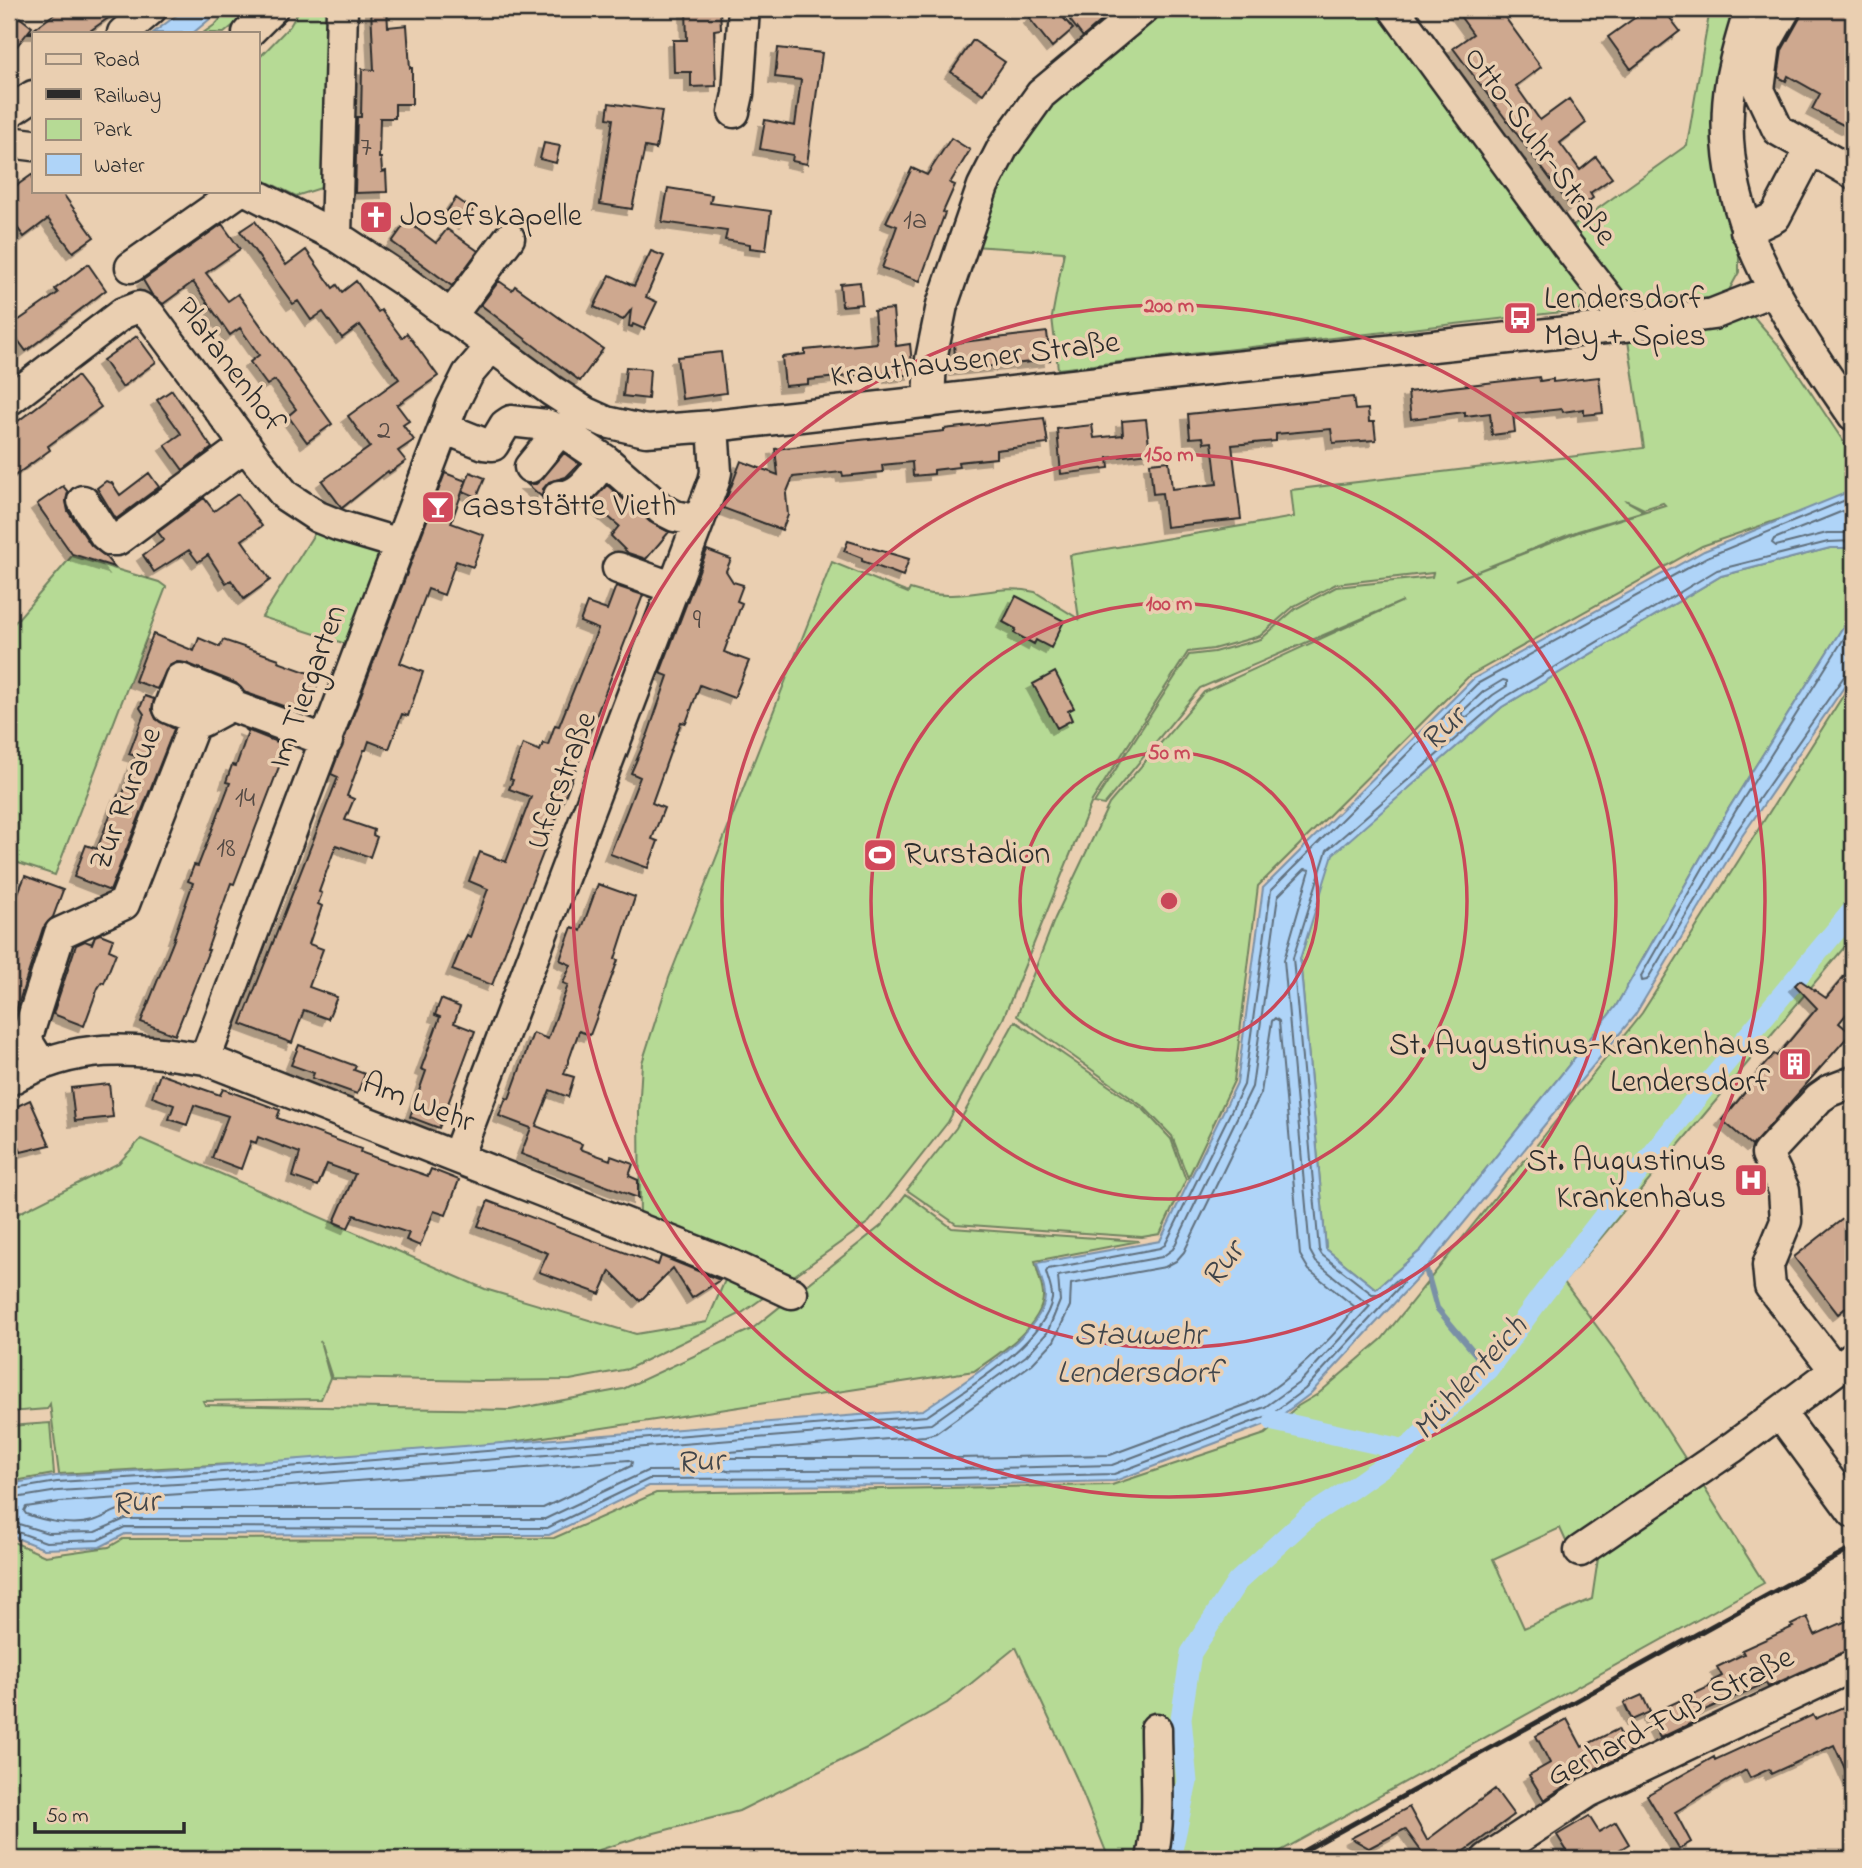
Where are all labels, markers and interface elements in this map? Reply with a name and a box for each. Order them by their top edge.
legend [32,32,259,192]
street label: Otto-Suhr-Straße [1450,37,1628,257]
text: Road [94,46,140,76]
text: Railway [94,82,161,114]
text: Park [94,116,133,146]
house number: 7 [360,128,372,169]
text: Water [94,152,145,182]
place label: Josefskapelle [400,194,583,241]
church icon: Josefskapelle [357,198,395,236]
house number: 1a [903,201,927,242]
place label: Lendersdorf May + Spies [1544,277,1706,361]
street label: Platanenhof [162,288,296,444]
text: 200 m [1143,292,1194,322]
bus stop icon: Lendersdorf May + Spies [1501,299,1539,337]
street label: Krauthausener Straße [828,320,1123,402]
house number: 2 [377,411,391,452]
text: 150 m [1144,441,1194,471]
place label: Gaststätte Vieth [462,484,676,531]
bar icon: Gaststätte Vieth [419,488,457,526]
text: 100 m [1146,590,1192,620]
street label: Im Tiergarten [258,599,360,775]
house number: 9 [693,601,702,642]
water label: Rur [1410,694,1480,764]
street label: Uferstraße [515,704,611,857]
street label: Zur Ruraue [78,720,176,877]
text: 50 m [1148,739,1190,769]
house number: 14 [235,779,256,820]
house number: 18 [216,829,236,870]
place label: Rurstadion [904,832,1050,879]
sports icon: Rurstadion [861,836,899,874]
centre of rings [1157,889,1181,913]
place label: St. Augustinus-Krankenhaus Lendersdorf [1389,1023,1770,1107]
building icon: St. Augustinus-Krankenhaus Lendersdorf [1776,1045,1814,1083]
street label: Am Wehr [355,1061,481,1147]
place label: St. Augustinus Krankenhaus [1527,1139,1726,1223]
hospital icon: St. Augustinus Krankenhaus [1732,1161,1770,1199]
water label: Rur [1191,1229,1260,1298]
water label: Mühlenteich [1402,1305,1541,1452]
water label: Stauwehr Lendersdorf [1057,1312,1227,1398]
water label: Rur [675,1437,729,1489]
water label: Rur [110,1478,164,1530]
street label: Gerhard-Fuß-Straße [1539,1635,1803,1801]
scale bar [35,1791,184,1835]
text: 50 m [46,1802,89,1832]

